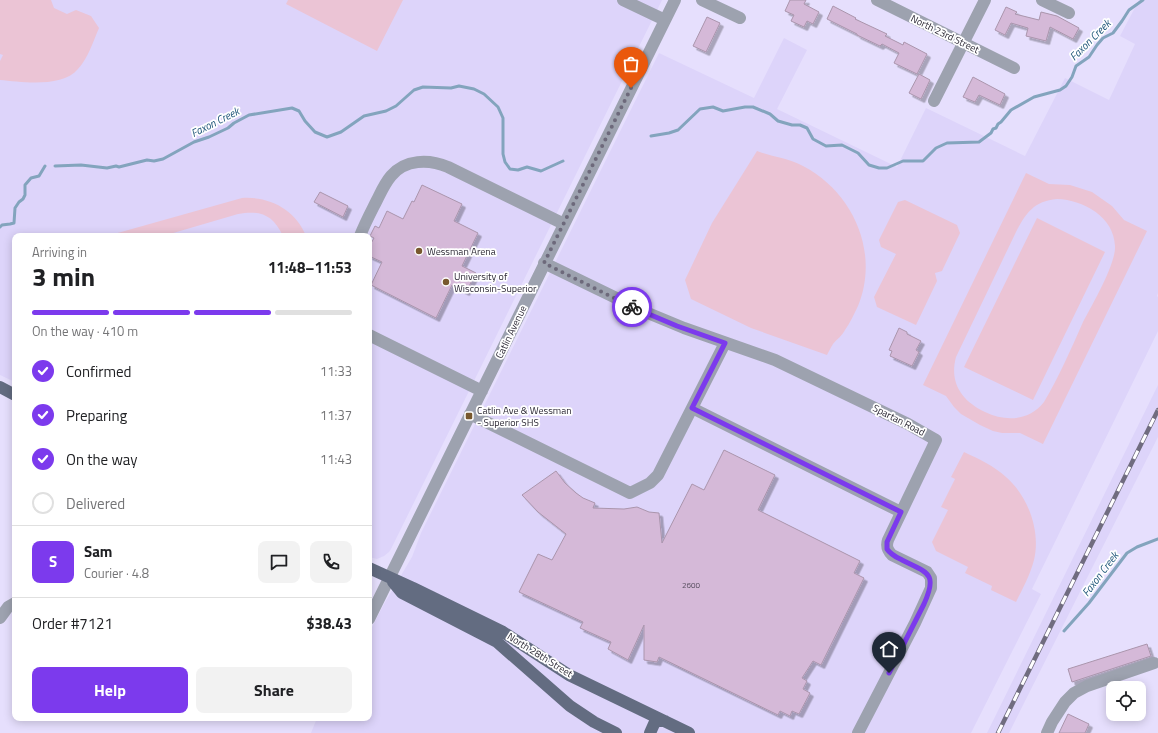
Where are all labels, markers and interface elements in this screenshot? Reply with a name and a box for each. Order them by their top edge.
street label: North 23rd Street [908,11,982,57]
water label: Faxon Creek [1066,15,1115,64]
pin [614,47,648,88]
icon: bag [620,53,642,75]
water label: Faxon Creek [188,102,243,141]
text: Arriving in [32,242,87,262]
place label: Wessman Arena [427,244,496,259]
marker: Wessman Arena [414,246,424,256]
text: 11:48–11:53 [268,256,352,279]
text: 3 min [32,257,95,296]
place label: University of Wisconsin-Superior [454,269,537,296]
marker: University of Wisconsin-Superior [441,277,451,287]
courier [612,287,652,327]
icon: bike [621,296,643,318]
street label: Catlin Avenue [492,303,530,361]
text: On the way · 410 m [32,321,138,341]
icon: check [32,360,54,382]
text: Confirmed [66,360,131,383]
text: 11:33 [320,361,352,381]
street label: Spartan Road [870,400,928,440]
place label: Catlin Ave & Wessman - Superior SHS [477,403,572,430]
icon: check [32,404,54,426]
text: Preparing [66,404,127,427]
text: 11:37 [320,405,352,425]
marker: Catlin Ave & Wessman - Superior SHS [464,411,474,421]
icon: check [32,448,54,470]
text: On the way [66,448,138,471]
text: 11:43 [320,449,352,469]
text: Delivered [66,492,125,515]
text: Sam [84,540,112,563]
button: chat [258,541,300,583]
button: phone [310,541,352,583]
water label: Faxon Creek [1078,547,1123,600]
text: S [49,550,57,573]
text: Courier · 4.8 [84,563,149,583]
house number: 2600 [682,579,700,591]
text: Order #7121 [32,612,113,635]
text: $38.43 [306,612,352,635]
street label: North 28th Street [504,629,576,681]
pin [872,632,906,673]
icon: home [878,638,900,660]
button: Help [32,667,188,713]
button: Share [196,667,352,713]
map controls [1106,681,1146,721]
button: locate [1106,681,1146,721]

